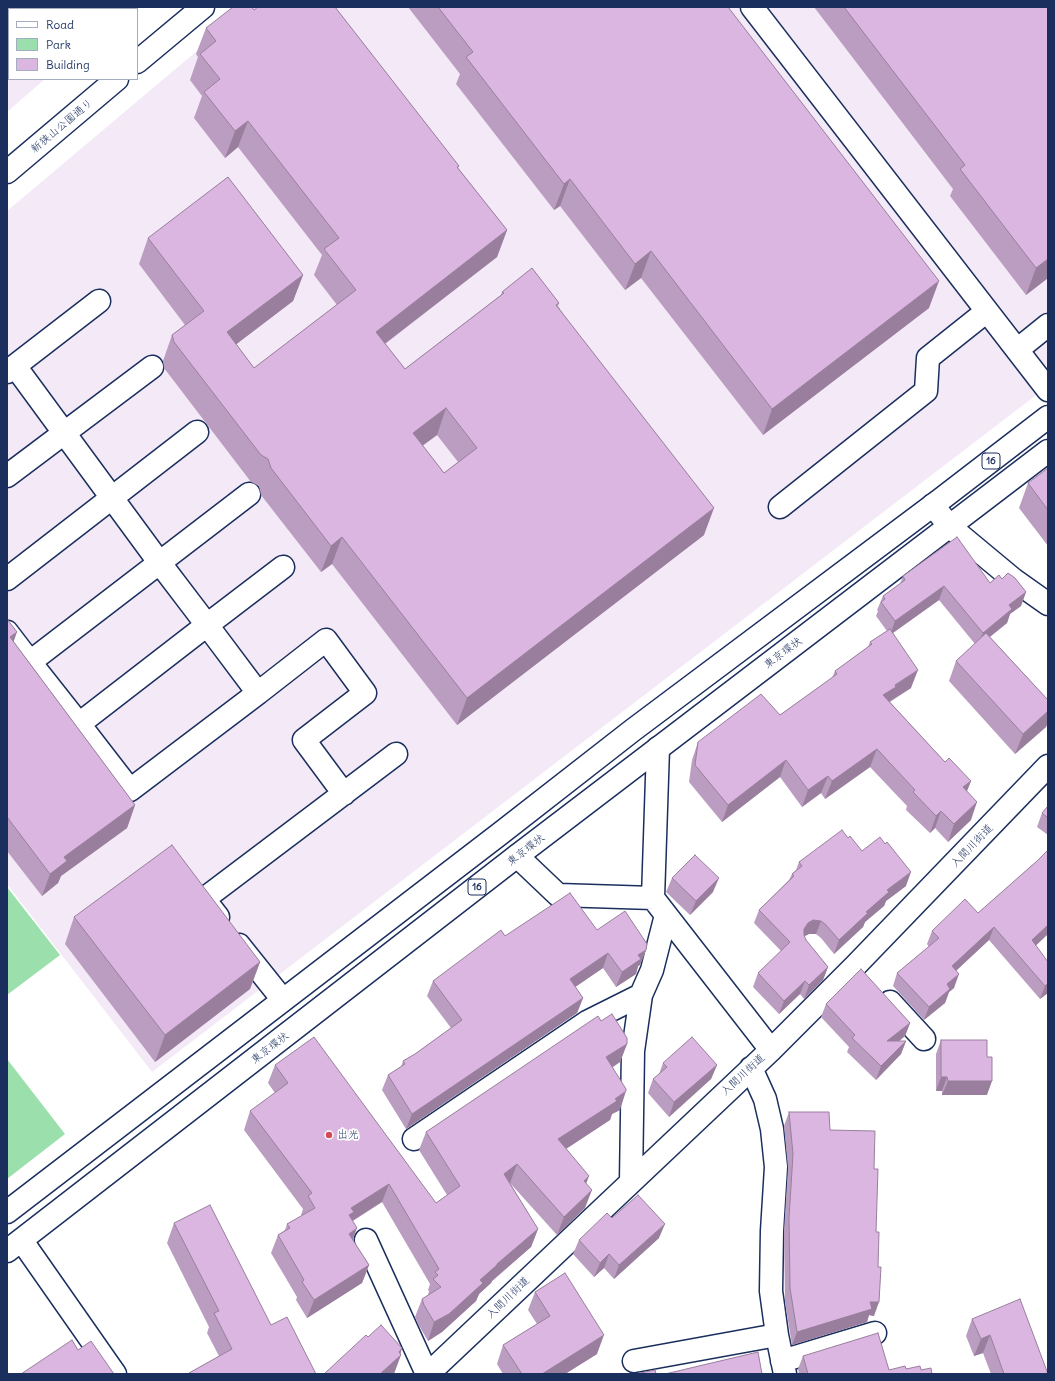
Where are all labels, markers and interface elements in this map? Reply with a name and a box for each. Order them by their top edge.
legend [8,8,138,80]
text: Road [46,17,74,32]
text: Park [46,37,71,52]
text: Building [46,57,90,72]
street label: 新狭山公園通り [28,96,96,156]
road number: 16 [982,453,1000,469]
street label: 東京環状 [761,634,805,672]
street label: 入間川街道 [948,822,996,870]
street label: 東京環状 [505,831,547,869]
road number: 16 [468,879,486,895]
street label: 東京環状 [249,1029,291,1067]
street label: 入間川街道 [718,1051,768,1099]
place label: 出光 [337,1128,359,1142]
marker: 出光 [324,1130,334,1140]
street label: 入間川街道 [484,1274,532,1322]

